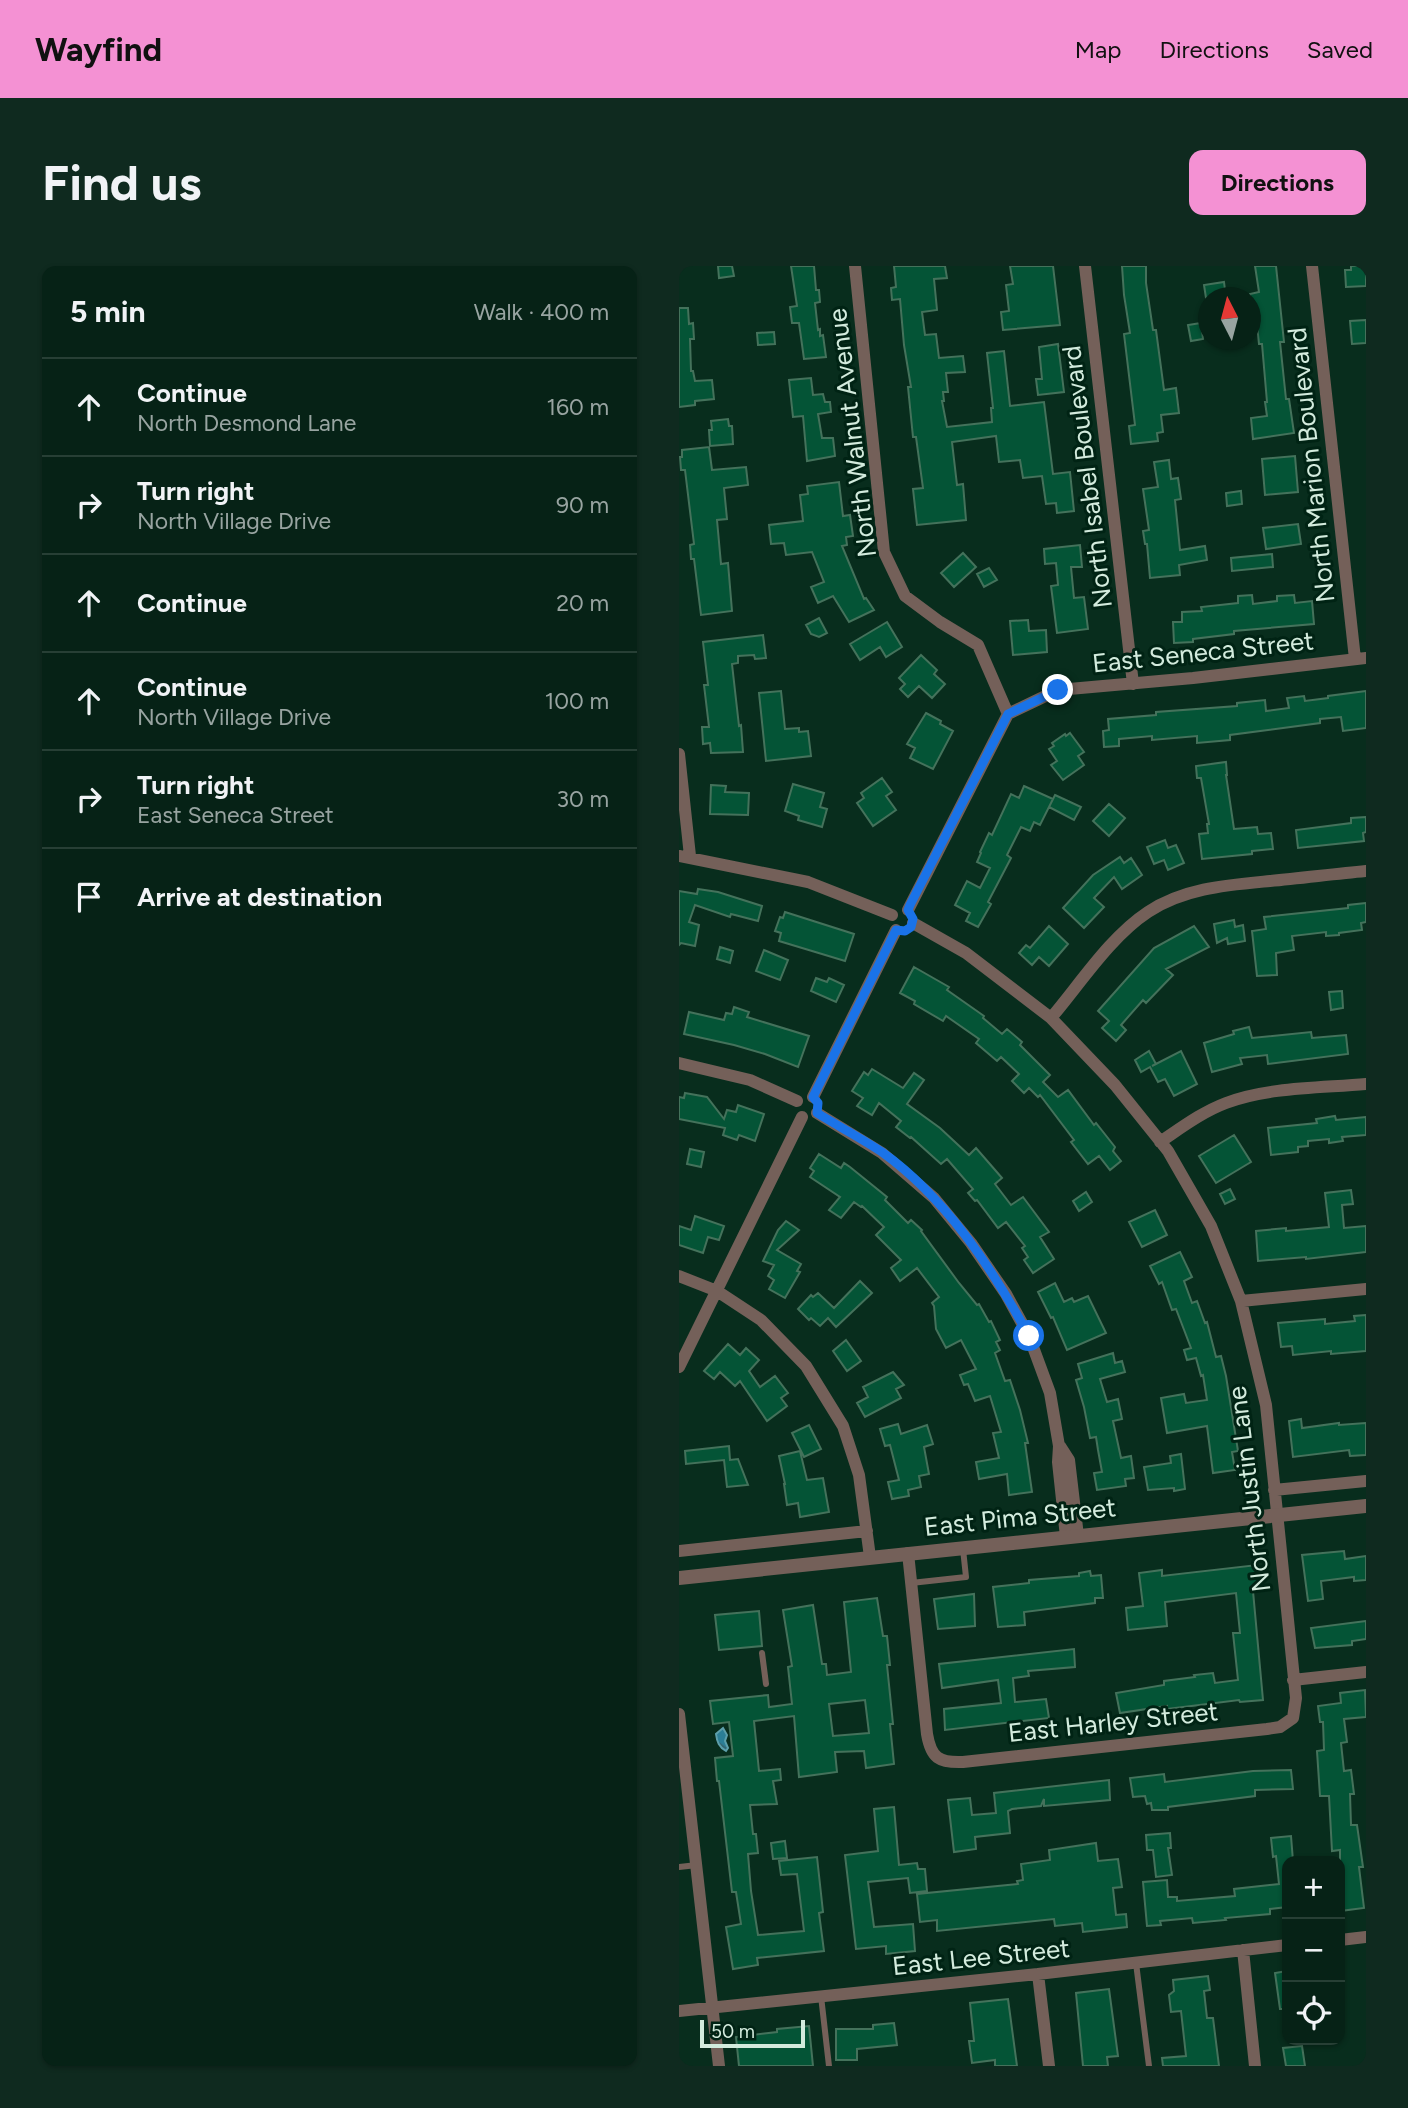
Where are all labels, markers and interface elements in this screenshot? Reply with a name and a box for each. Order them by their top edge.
text: Wayfind [35,30,162,69]
text: Map [1075,35,1121,64]
text: Directions [1159,35,1269,64]
text: Saved [1307,35,1373,64]
button: Directions [1189,150,1366,215]
text: Find us [42,153,201,212]
north arrow [1198,287,1261,350]
text: 5 min [70,293,146,330]
text: Walk · 400 m [474,298,609,326]
street label: North Walnut Avenue [821,307,883,559]
street label: North Marion Boulevard [1281,326,1341,604]
street label: North Isabel Boulevard [1055,344,1119,610]
text: Continue [137,377,247,409]
icon: ahead [70,388,108,426]
text: 160 m [546,393,609,421]
text: North Desmond Lane [137,409,356,437]
text: Turn right [137,475,254,507]
icon: right [70,486,108,524]
text: 90 m [556,491,609,519]
text: North Village Drive [137,507,331,535]
icon: ahead [70,584,108,622]
text: Continue [137,587,247,619]
text: 20 m [556,589,609,617]
street label: East Seneca Street [1091,624,1315,680]
text: Continue [137,671,247,703]
route end [1042,674,1073,705]
icon: ahead [70,682,108,720]
text: 100 m [545,687,609,715]
text: North Village Drive [137,703,331,731]
text: Turn right [137,769,254,801]
icon: right [70,780,108,818]
text: 30 m [556,785,609,813]
text: East Seneca Street [137,801,334,829]
icon: arrive [70,878,108,916]
text: Arrive at destination [137,881,382,913]
route start [1013,1320,1044,1351]
street label: North Justin Lane [1221,1384,1277,1594]
street label: East Pima Street [922,1491,1118,1543]
street label: East Harley Street [1006,1695,1220,1749]
map controls [1282,1856,1345,2045]
button: + [1282,1856,1345,1919]
button: − [1282,1919,1345,1982]
street label: East Lee Street [891,1932,1071,1982]
button: locate [1282,1982,1345,2045]
scale bar [700,2017,805,2049]
text: 50 m [711,2020,755,2043]

